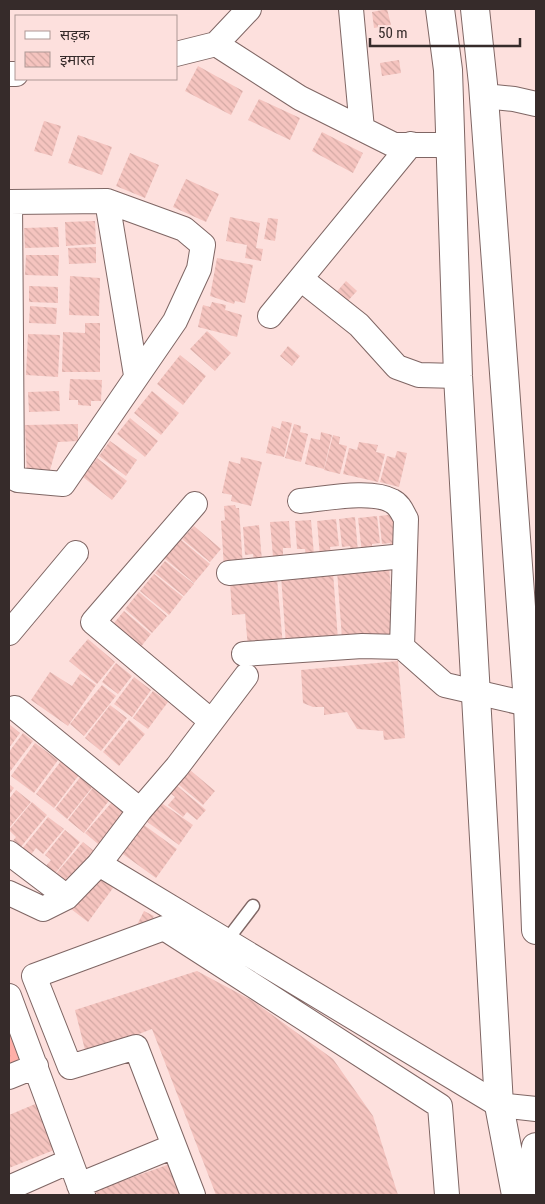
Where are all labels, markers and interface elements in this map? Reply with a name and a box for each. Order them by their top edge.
legend [15,15,178,80]
scale bar [370,15,520,47]
text: 50 m [378,24,408,42]
text: सड़क [60,26,90,44]
text: इमारत [60,51,95,69]

